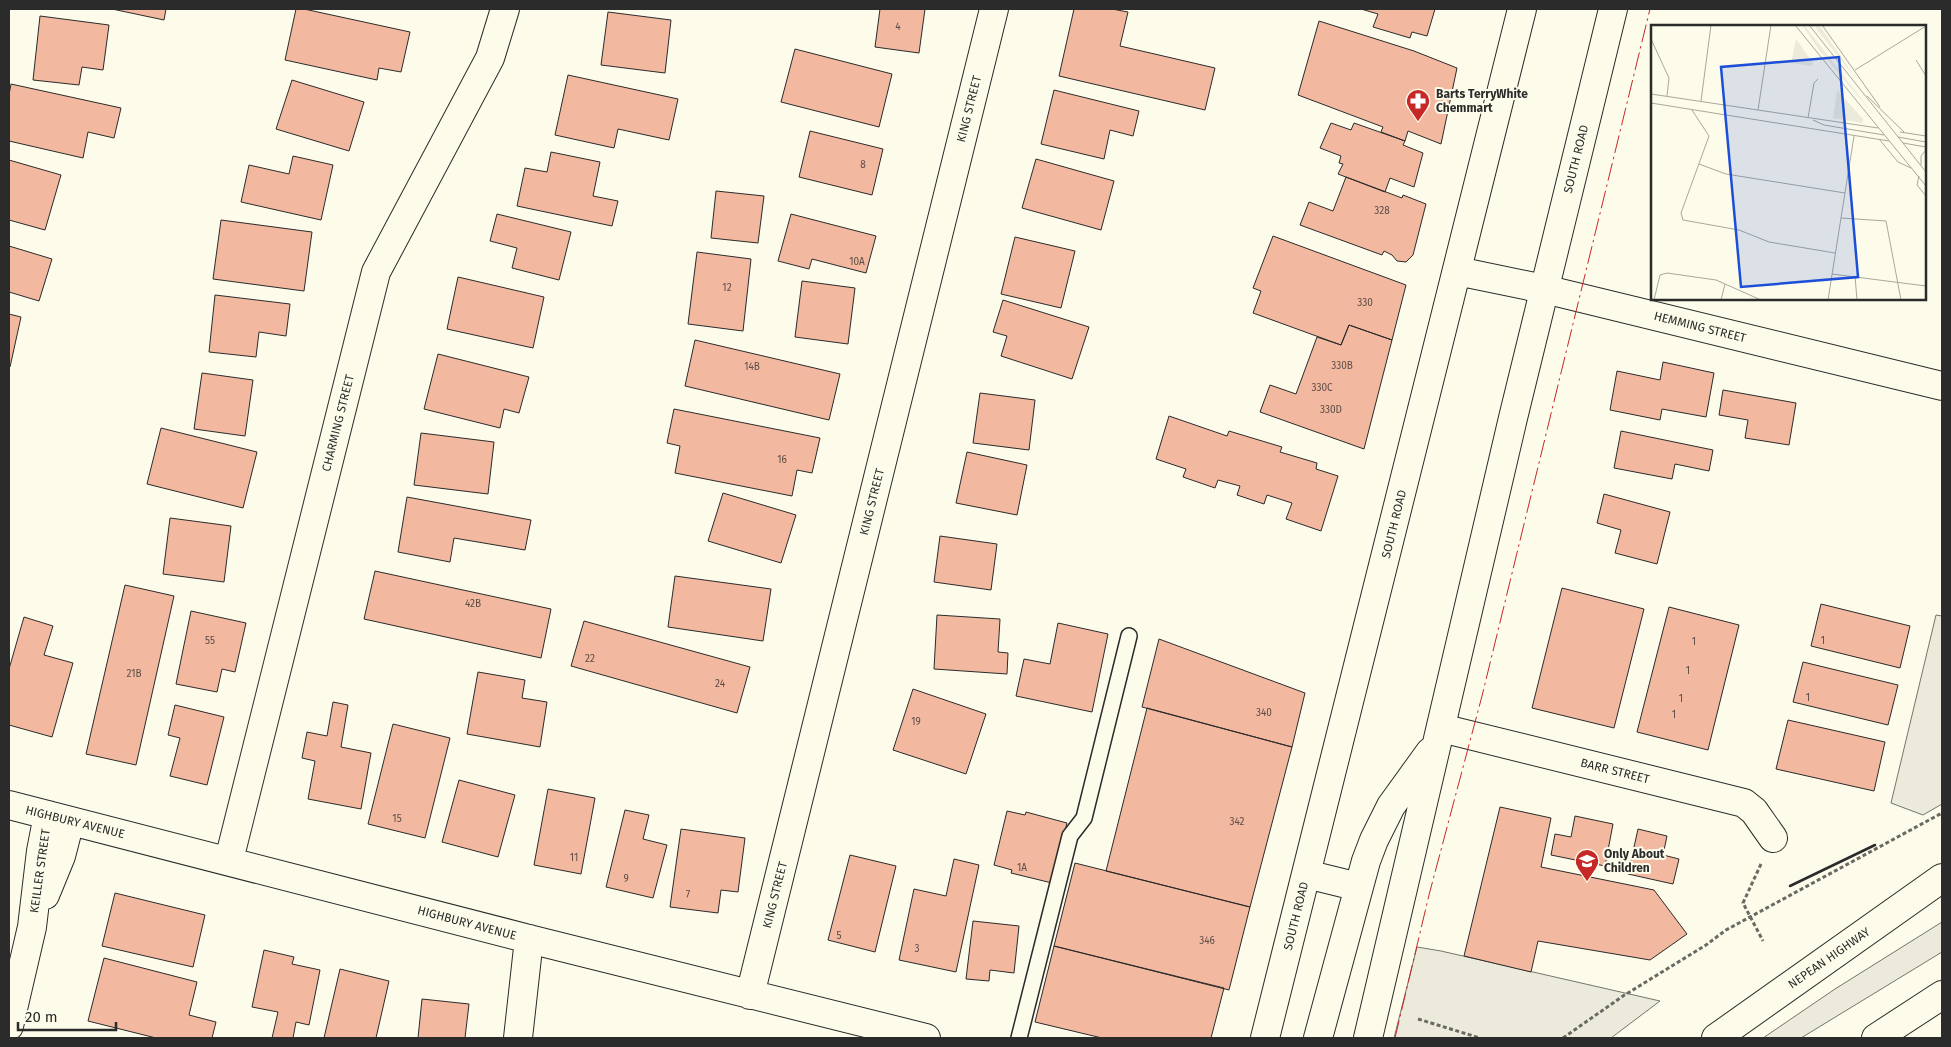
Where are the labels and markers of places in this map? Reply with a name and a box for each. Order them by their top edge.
place label: Barts TerryWhite Chemmart [1436,87,1528,115]
pharmacy icon: Barts TerryWhite Chemmart [1405,88,1431,122]
place label: Only About Children [1604,847,1665,875]
school or university icon: Only About Children [1574,848,1600,882]

